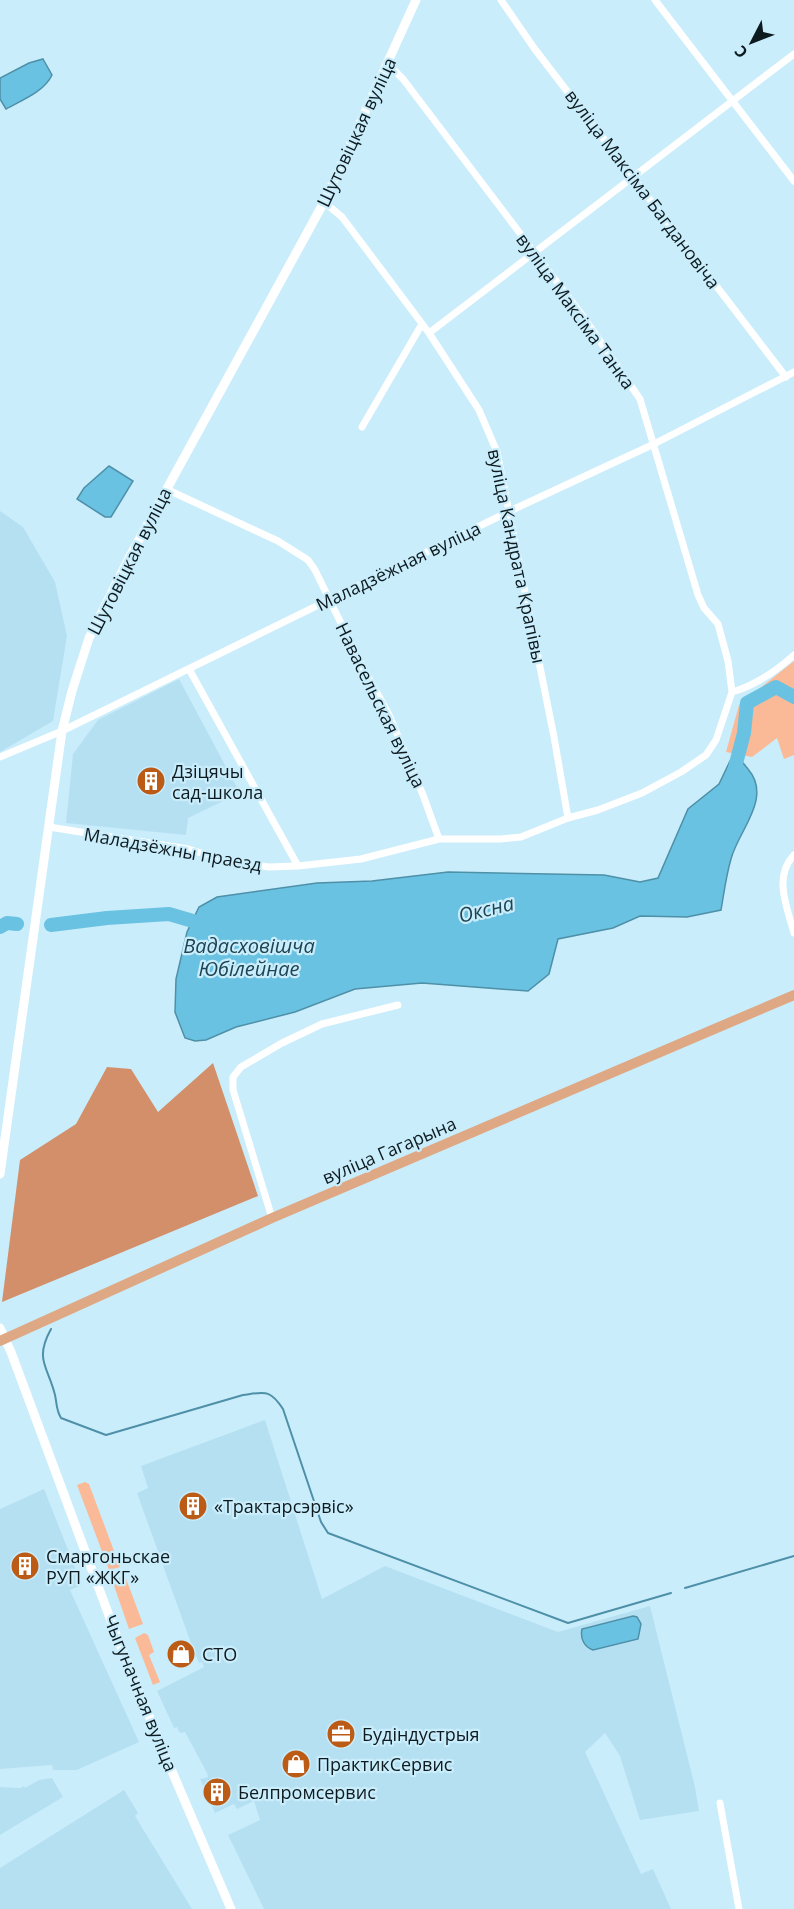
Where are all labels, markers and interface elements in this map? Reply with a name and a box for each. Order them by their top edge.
north arrow [722,12,782,72]
text: С [729,41,752,63]
street label: Шутовіцкая вуліца [311,53,401,211]
street label: вуліца Максіма Багдановіча [560,84,726,294]
street label: вуліца Максіма Танка [511,228,641,394]
street label: вуліца Кандрата Крапівы [483,446,551,666]
street label: Шутовіцкая вуліца [81,483,177,639]
street label: Маладзёжная вуліца [312,516,484,616]
street label: Навасельская вуліца [330,618,432,792]
place label: Дзіцячы сад-школа [172,759,263,804]
building icon: Дзіцячы сад-школа [135,765,167,797]
street label: Маладзёжны праезд [82,822,264,876]
water label: Оксна [455,889,517,929]
water label: Вадасховішча Юбілейнае [183,932,315,982]
street label: вуліца Гагарына [318,1111,460,1189]
building icon: «Трактарсэрвіс» [177,1490,209,1522]
place label: «Трактарсэрвіс» [214,1494,354,1518]
place label: Смаргоньскае РУП «ЖКГ» [46,1544,170,1589]
building icon: Смаргоньскае РУП «ЖКГ» [9,1550,41,1582]
street label: Чыгуначная вуліца [99,1611,183,1775]
shop icon: СТО [165,1638,197,1670]
place label: СТО [202,1642,237,1666]
office icon: Будіндустрыя [325,1718,357,1750]
place label: Будіндустрыя [362,1722,480,1746]
shop icon: ПрактикСервис [280,1748,312,1780]
place label: ПрактикСервис [317,1752,453,1776]
building icon: Белпромсервис [201,1776,233,1808]
place label: Белпромсервис [238,1780,376,1804]

